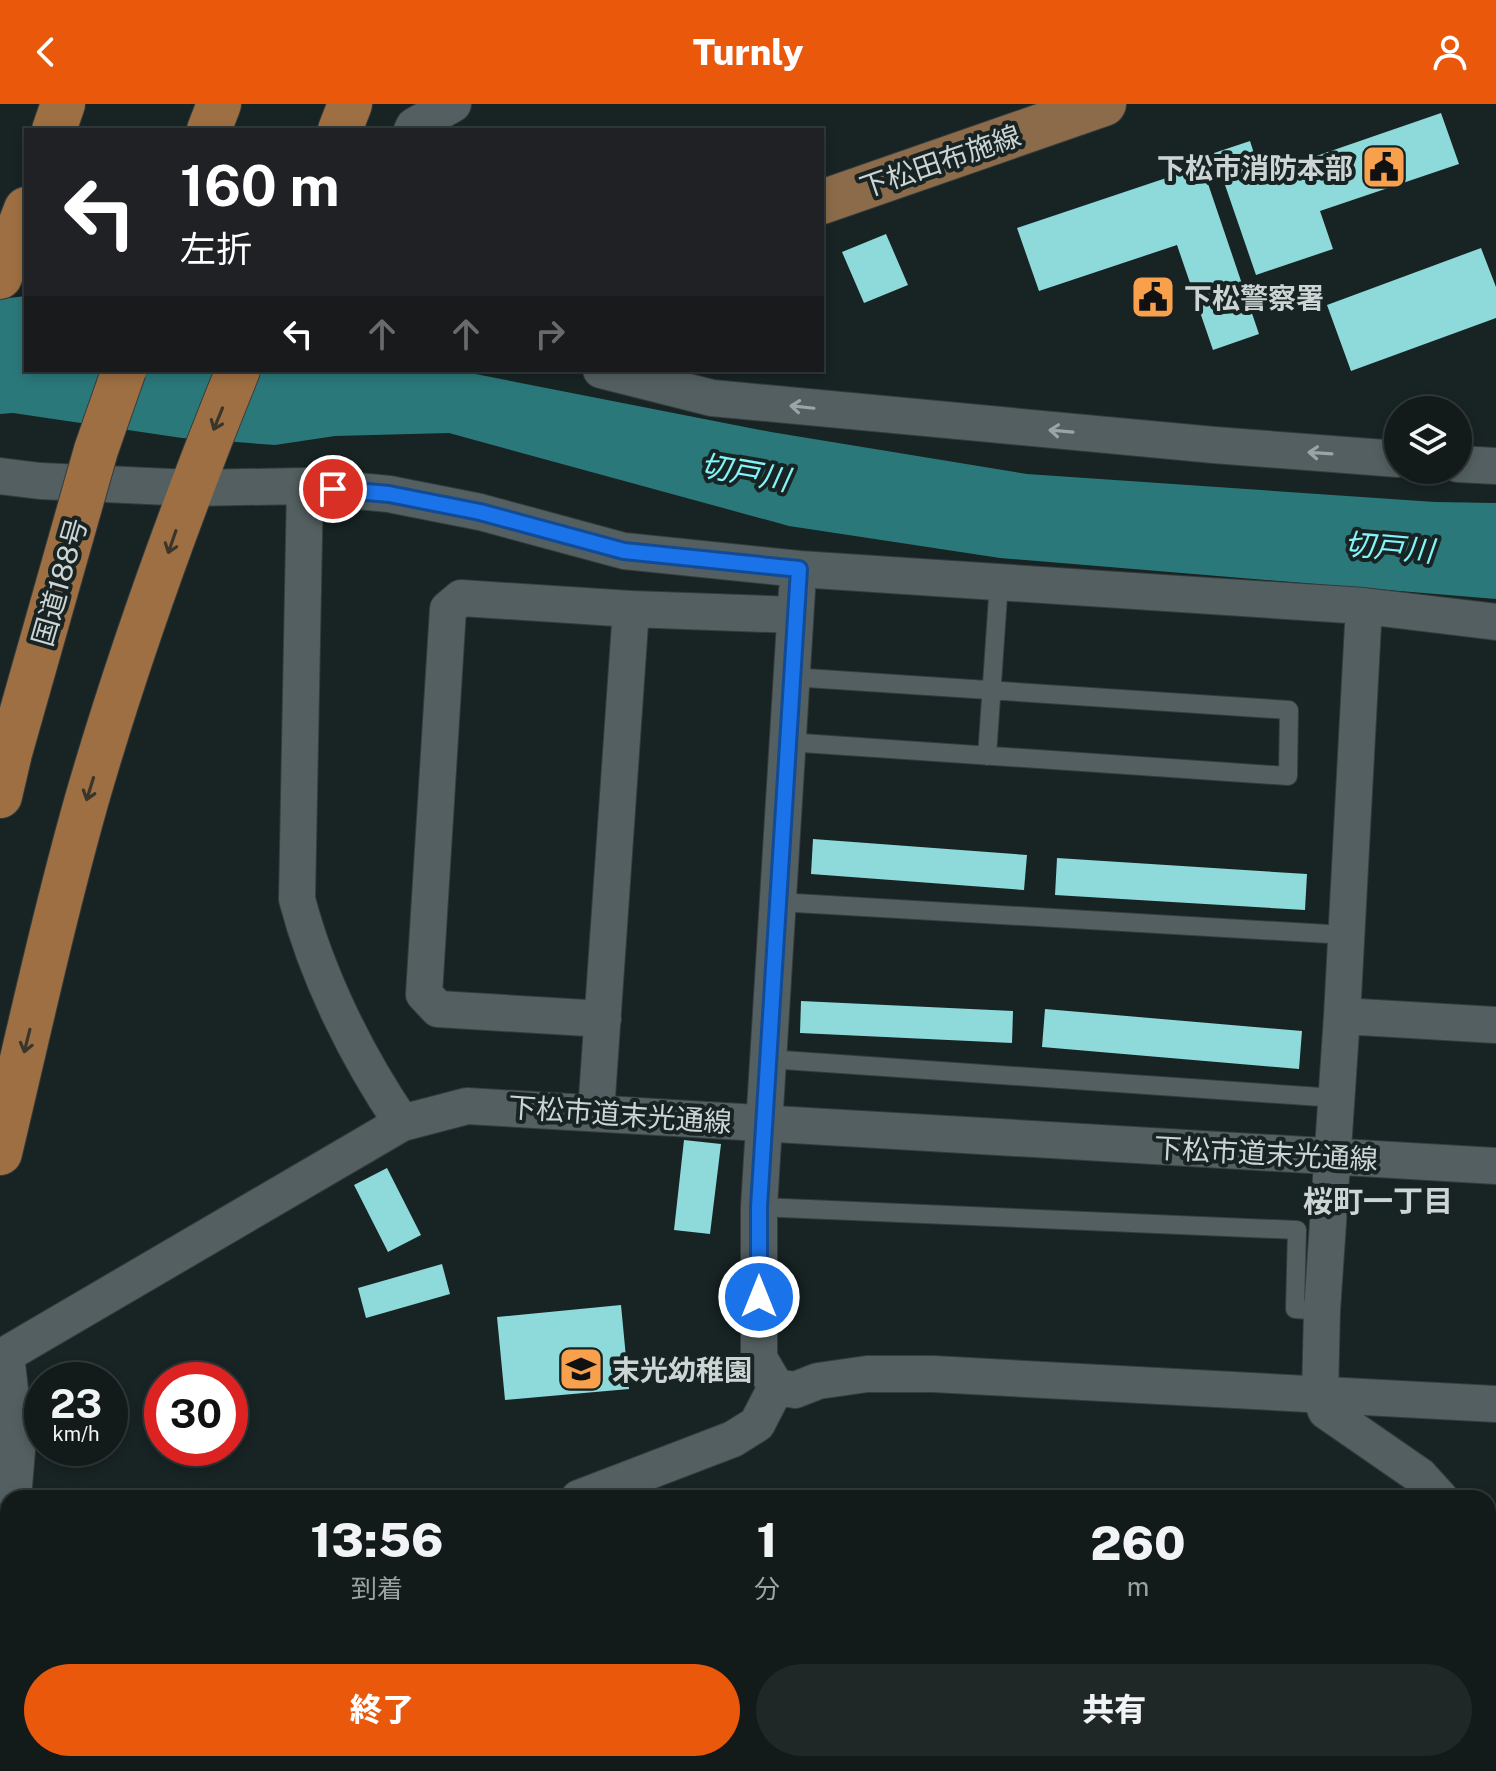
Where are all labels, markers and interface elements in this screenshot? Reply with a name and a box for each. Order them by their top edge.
icon: back [24,30,68,74]
icon: person [1428,30,1472,74]
text: Turnly [693,31,803,73]
street label: 下松田布施線 [855,118,1025,204]
public building icon: 下松市消防本部 [1360,143,1408,191]
place label: 下松市消防本部 [1157,151,1353,184]
text: 160 m [180,153,340,219]
icon: left [48,160,152,264]
text: 左折 [180,228,252,270]
public building icon: 下松警察署 [1129,273,1177,321]
place label: 下松警察署 [1184,281,1324,314]
icon: left [276,312,320,356]
icon: ahead [360,312,404,356]
icon: ahead [444,312,488,356]
icon: right [528,312,572,356]
map controls [1384,396,1472,484]
button: layers [1384,396,1472,484]
one-way arrow [789,399,816,414]
one-way arrow [209,406,224,431]
one-way arrow [1048,423,1075,438]
water label: 切戸川 [698,446,795,498]
one-way arrow [1307,446,1334,461]
pin [299,455,367,523]
icon: arrive [311,467,355,511]
street label: 国道188号 [25,514,93,650]
water label: 切戸川 [1343,525,1438,569]
one-way arrow [163,529,178,554]
one-way arrow [82,777,97,802]
one-way arrow [18,1028,33,1054]
street label: 下松市道末光通線 [507,1090,733,1138]
street label: 下松市道末光通線 [1153,1131,1379,1175]
district label: 桜町一丁目 [1303,1183,1453,1219]
position arrow [717,1255,801,1339]
school or university icon: 末光幼稚園 [557,1345,605,1393]
place label: 末光幼稚園 [612,1353,752,1386]
speed limit sign: 30 [144,1362,248,1466]
text: 23 [50,1380,102,1427]
text: km/h [52,1422,100,1446]
text: 13:56 [310,1511,444,1568]
text: 1 [756,1511,777,1568]
text: 260 [1090,1514,1186,1571]
text: m [1127,1571,1149,1602]
text: 到着 [351,1573,403,1604]
text: 分 [754,1573,780,1604]
button: 終了 [24,1664,740,1756]
button: 共有 [756,1664,1472,1756]

